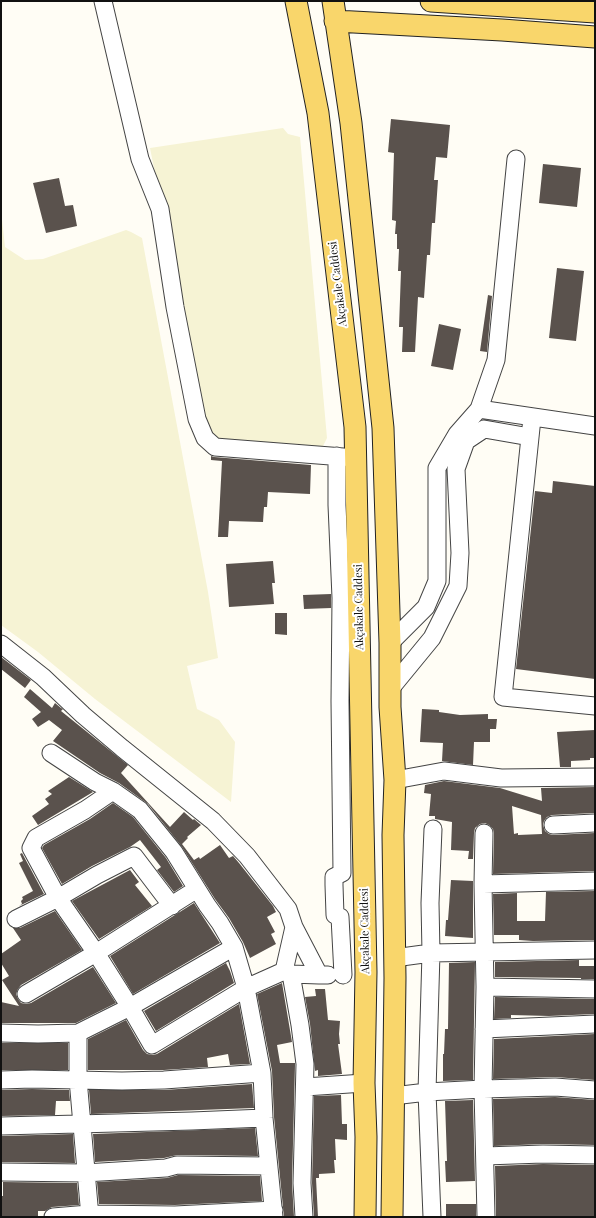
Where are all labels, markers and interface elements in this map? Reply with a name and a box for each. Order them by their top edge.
street label: Akçakale Caddesi [326,241,350,327]
street label: Akçakale Caddesi [352,564,366,650]
street label: Akçakale Caddesi [358,888,372,974]

